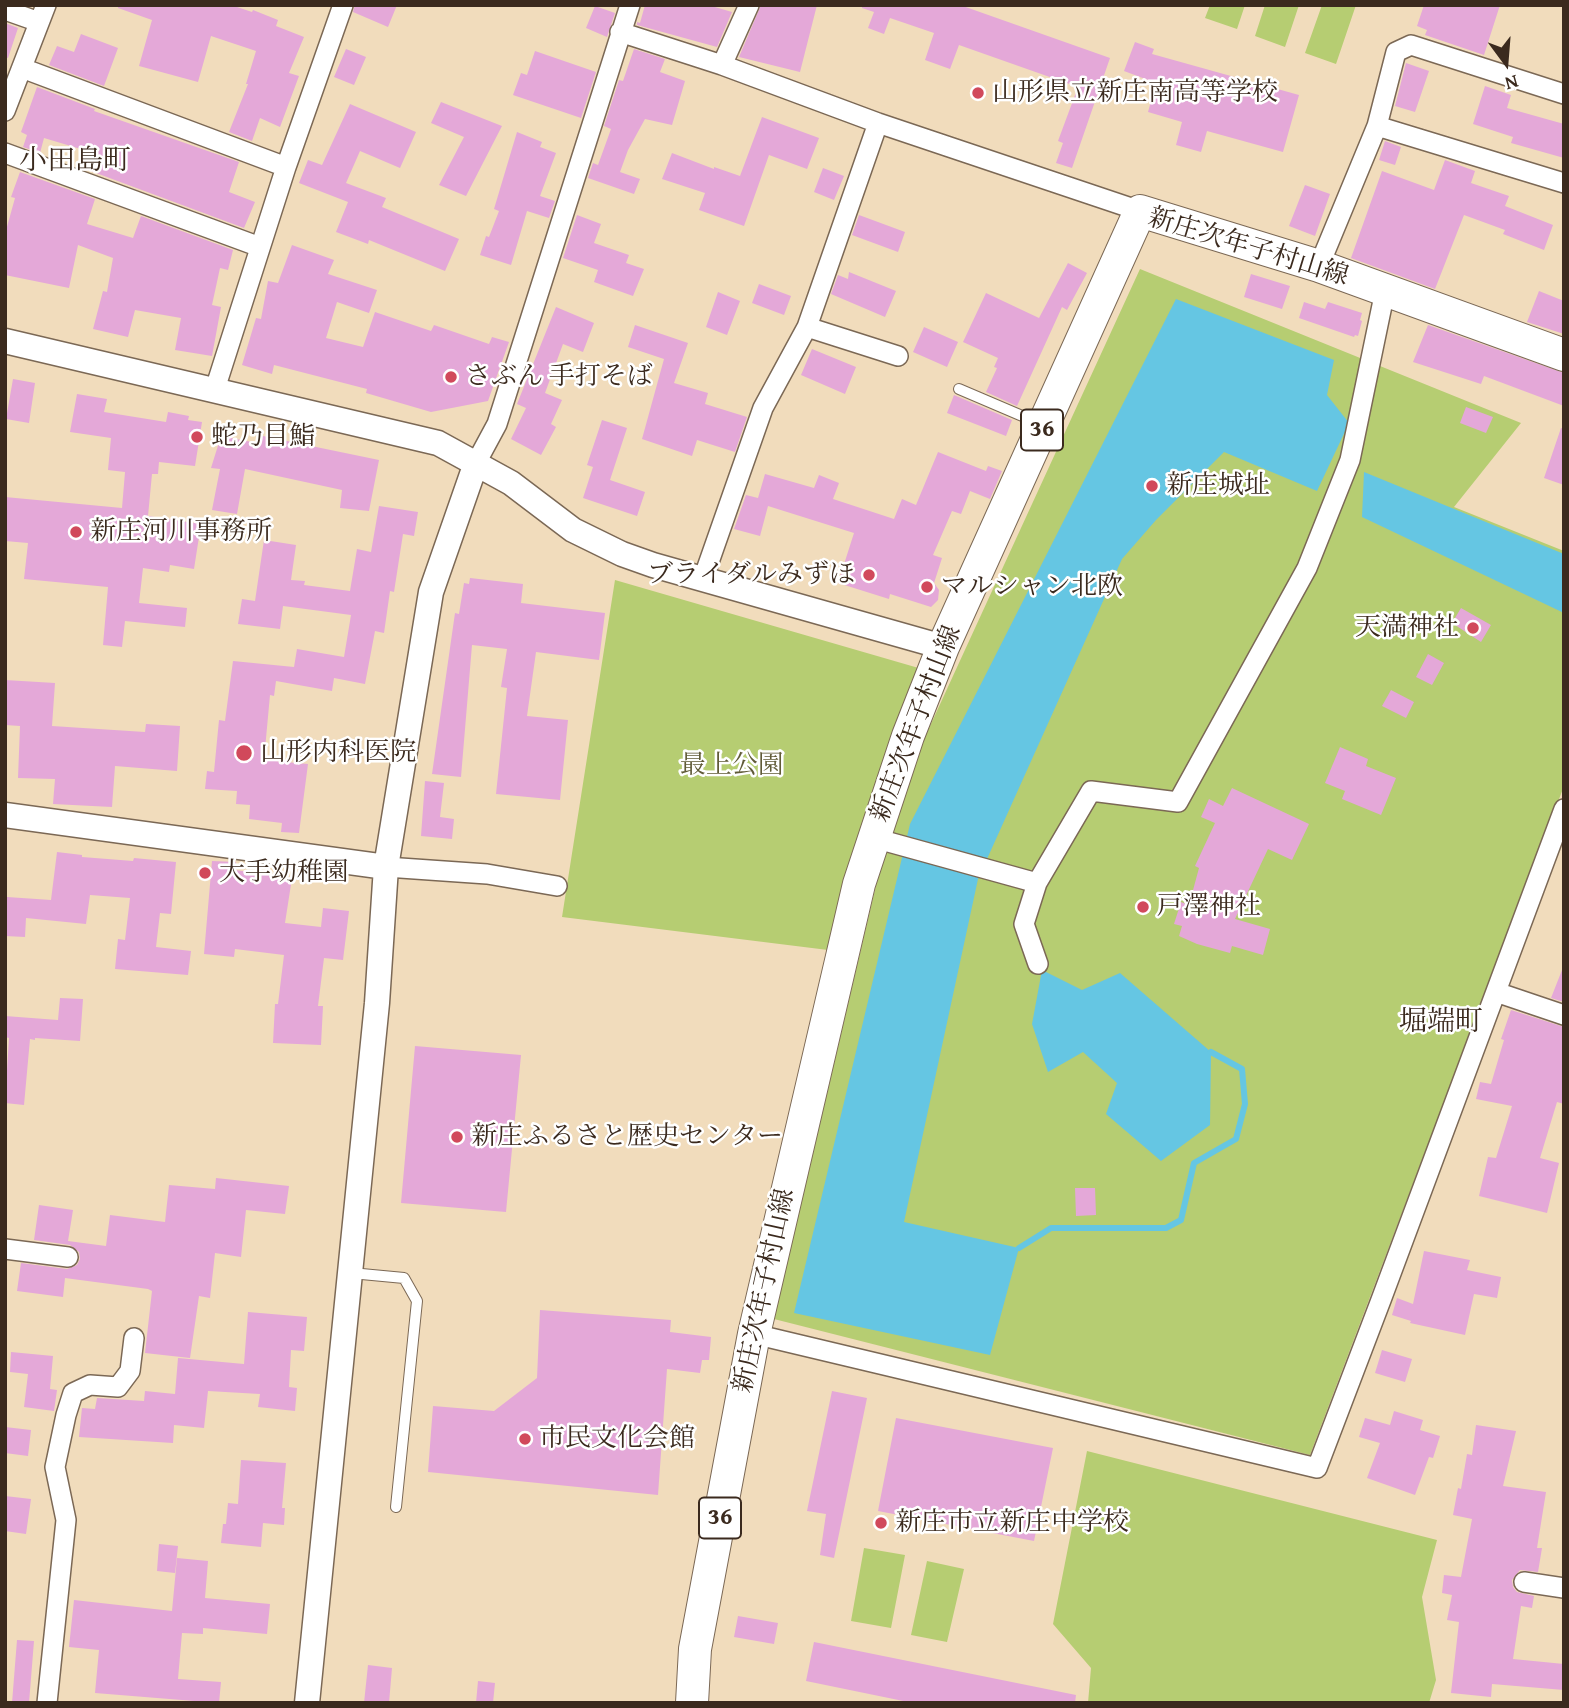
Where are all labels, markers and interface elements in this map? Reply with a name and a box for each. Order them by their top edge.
north arrow [1471,28,1541,98]
text: N [1502,68,1522,98]
place label: 山形県立新庄南高等学校 [992,77,1278,109]
marker: 山形県立新庄南高等学校 [970,85,986,101]
district label: 小田島町 [19,145,131,179]
street label: 新庄次年子村山線 [1144,203,1352,293]
place label: さぶん 手打そば [465,361,653,393]
marker: さぶん 手打そば [443,369,459,385]
road number: 36 [1021,410,1063,450]
place label: 蛇乃目鮨 [211,421,315,453]
marker: 蛇乃目鮨 [189,429,205,445]
place label: 新庄城址 [1166,470,1270,502]
marker: 新庄城址 [1144,478,1160,494]
place label: 新庄河川事務所 [90,516,272,548]
marker: 新庄河川事務所 [68,524,84,540]
place label: ブライダルみずほ [647,559,855,591]
marker: ブライダルみずほ [861,567,877,583]
place label: マルシャン北欧 [941,571,1123,603]
marker: マルシャン北欧 [919,579,935,595]
place label: 天満神社 [1355,612,1459,644]
marker: 天満神社 [1465,620,1481,636]
street label: 新庄次年子村山線 [865,621,969,827]
place label: 山形内科医院 [260,737,416,769]
marker: 山形内科医院 [234,743,254,763]
park label: 最上公園 [680,750,784,782]
place label: 大手幼稚園 [219,857,349,889]
marker: 大手幼稚園 [197,865,213,881]
place label: 戸澤神社 [1157,891,1261,923]
marker: 戸澤神社 [1135,899,1151,915]
district label: 堀端町 [1399,1006,1483,1040]
place label: 新庄ふるさと歴史センター [471,1121,783,1153]
marker: 新庄ふるさと歴史センター [449,1129,465,1145]
street label: 新庄次年子村山線 [728,1186,802,1396]
place label: 市民文化会館 [539,1423,695,1455]
marker: 市民文化会館 [517,1431,533,1447]
road number: 36 [699,1498,741,1538]
place label: 新庄市立新庄中学校 [895,1507,1129,1539]
marker: 新庄市立新庄中学校 [873,1515,889,1531]

